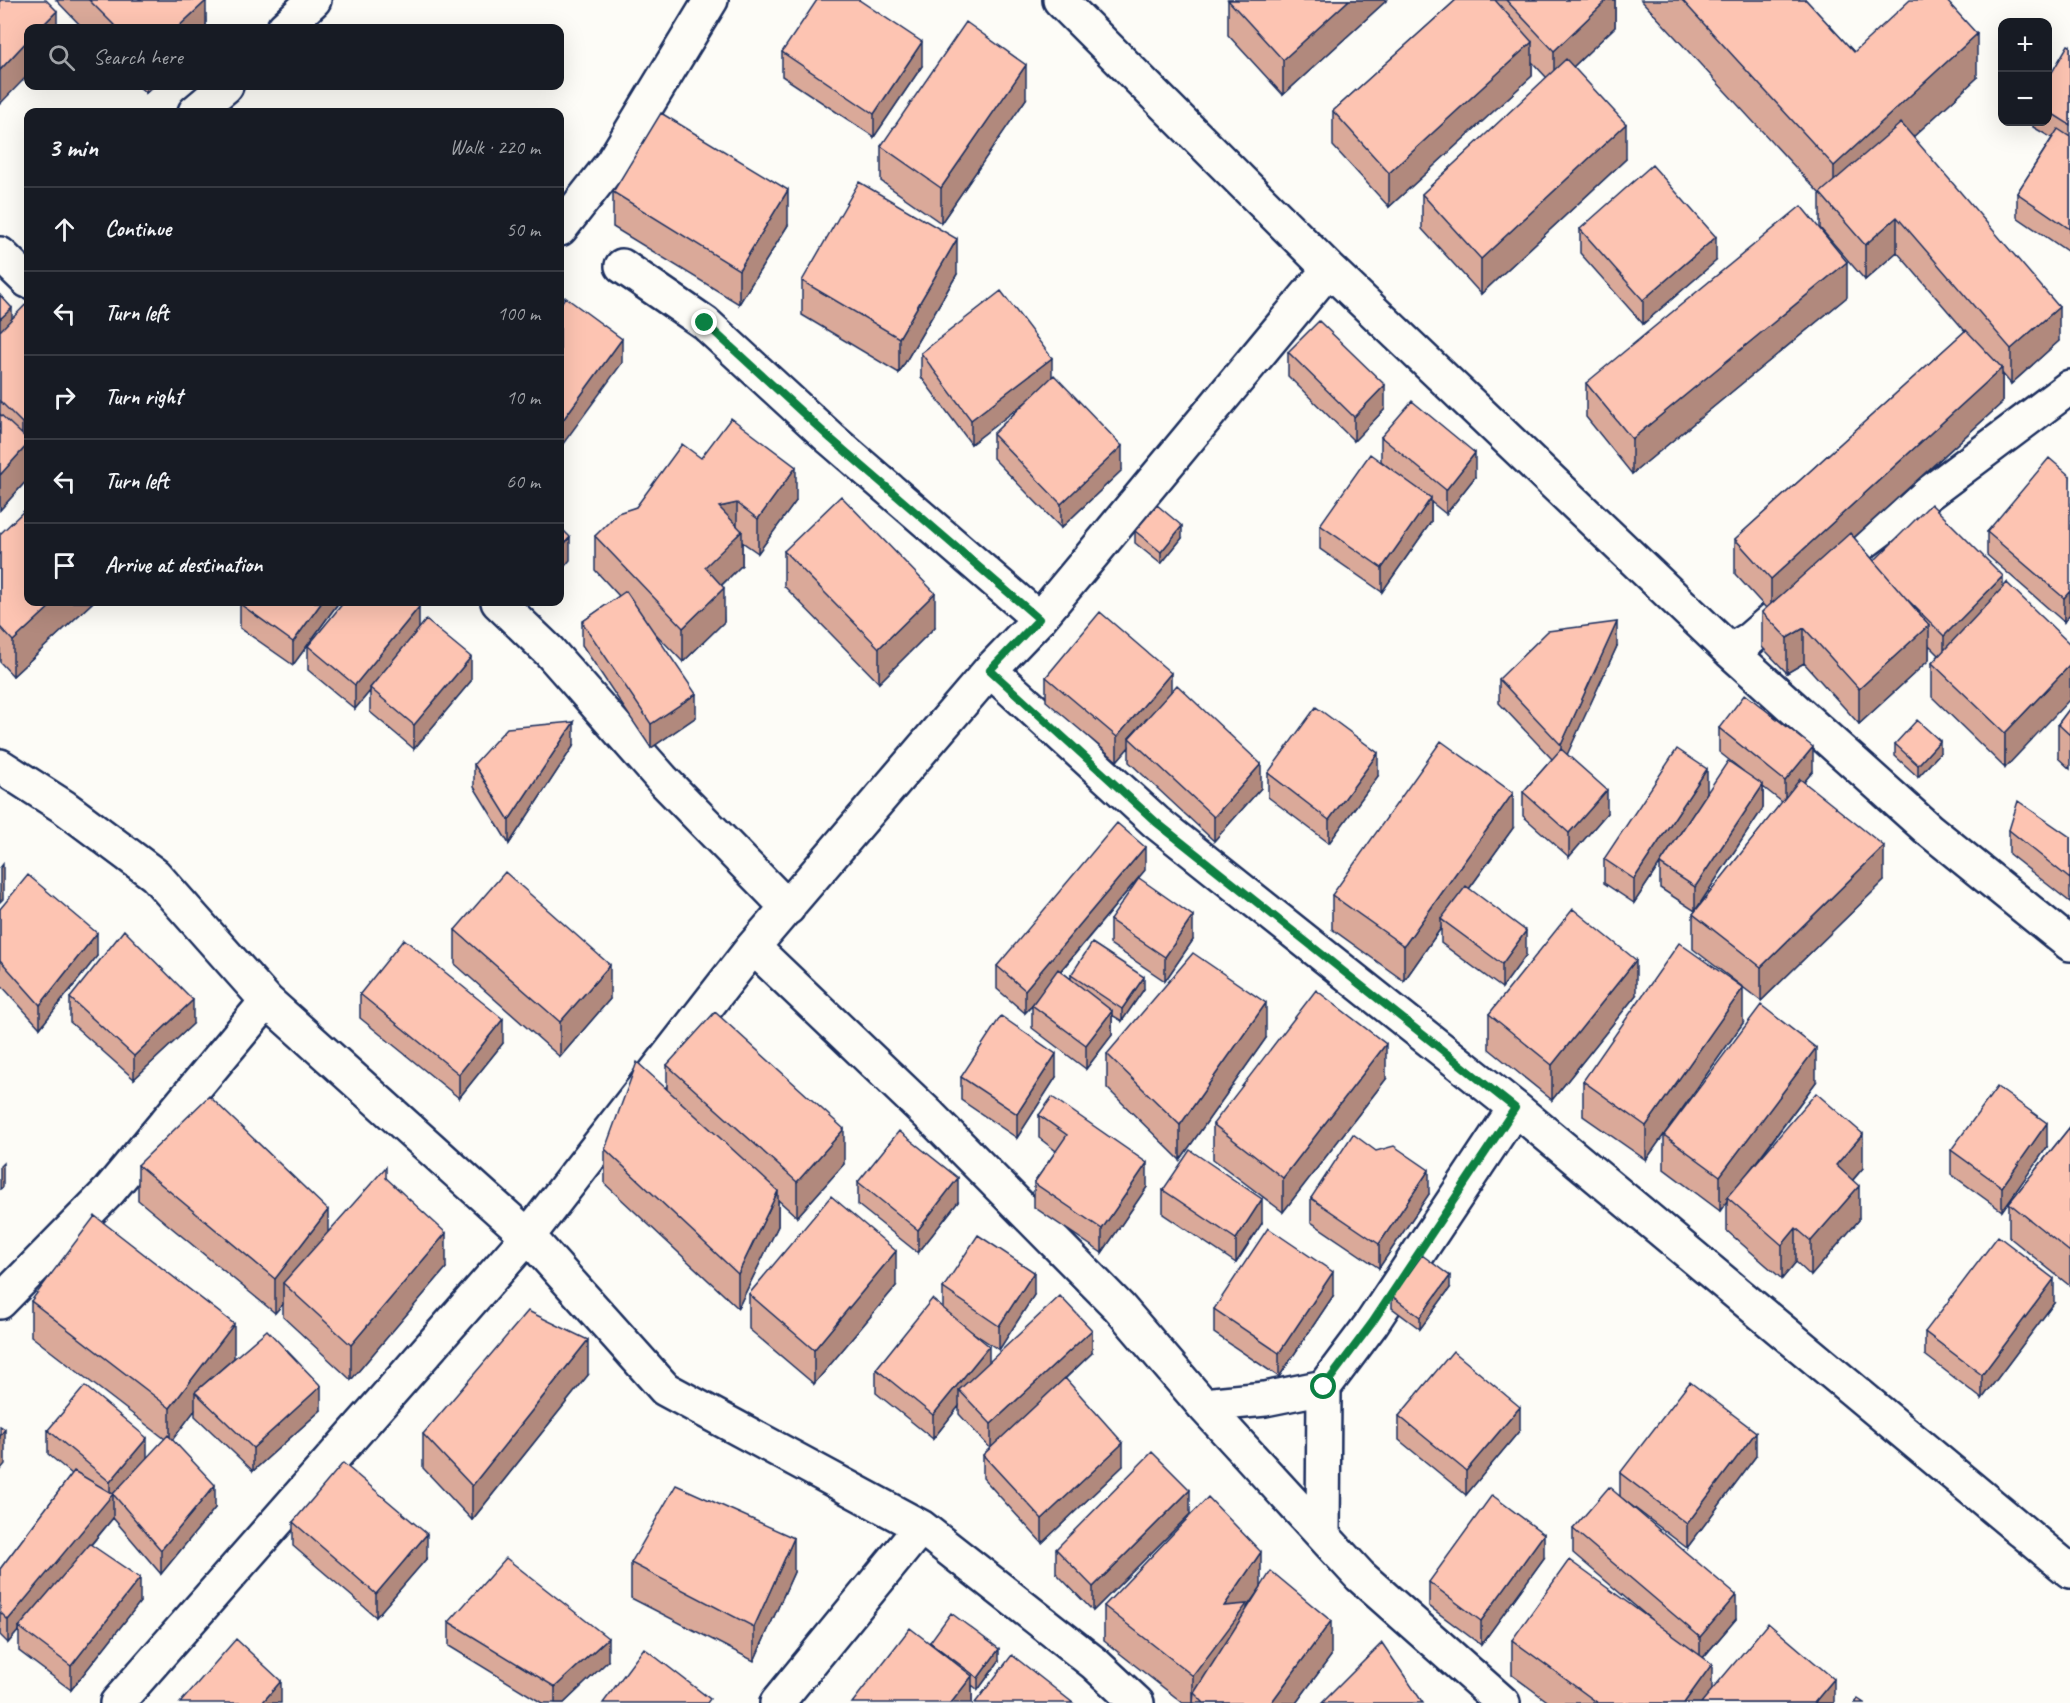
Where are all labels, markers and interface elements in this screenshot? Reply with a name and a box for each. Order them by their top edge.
map controls [1998,18,2052,126]
button: + [1998,18,2052,72]
search box [24,24,564,90]
icon: search [45,41,78,74]
text: Search here [93,43,183,71]
button: − [1998,72,2052,126]
text: 3 min [48,131,98,164]
text: Walk · 220 m [450,135,540,160]
icon: ahead [48,213,81,246]
text: Continue [105,215,171,243]
text: 50 m [506,217,540,242]
icon: left [48,297,81,330]
text: Turn left [105,299,169,327]
text: 100 m [497,301,540,326]
route end [691,309,717,335]
icon: right [48,381,81,414]
text: Turn right [105,383,182,411]
text: 10 m [506,385,540,410]
icon: left [48,465,81,498]
text: Turn left [105,467,169,495]
text: 60 m [506,469,540,494]
icon: arrive [48,549,81,582]
text: Arrive at destination [105,551,262,579]
route start [1310,1373,1336,1399]

